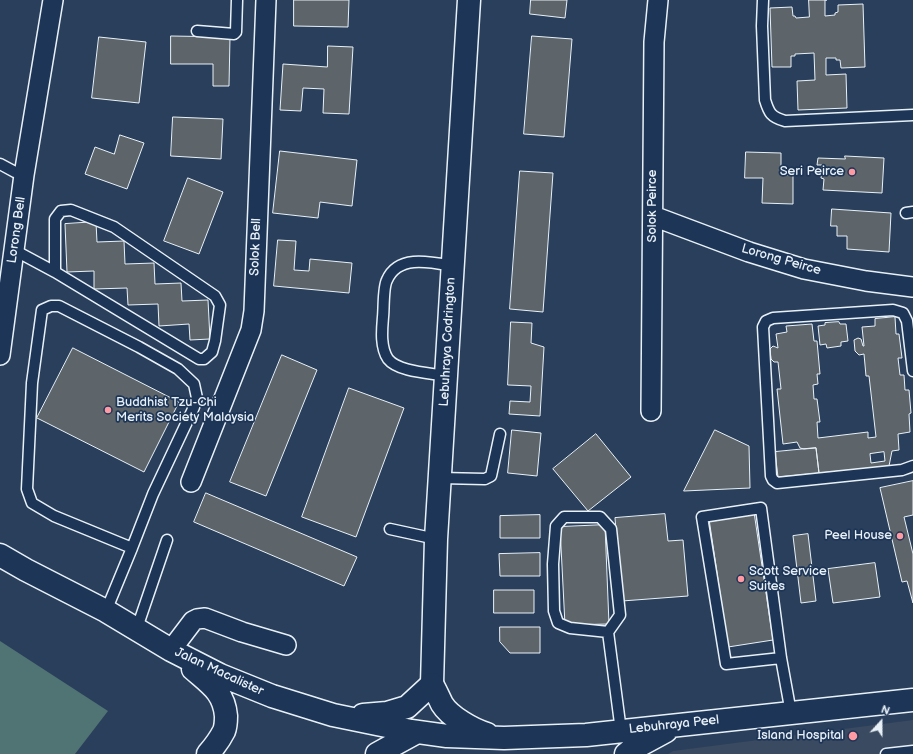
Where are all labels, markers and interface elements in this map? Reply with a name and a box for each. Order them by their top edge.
place label: Seri Peirce [780,164,844,180]
marker: Seri Peirce [847,167,857,177]
street label: Solok Peirce [645,170,661,242]
street label: Lorong Bell [5,196,29,264]
street label: Solok Bell [247,218,265,276]
street label: Lorong Peirce [739,241,823,279]
street label: Lebuhraya Codrington [437,277,459,407]
place label: Buddhist Tzu-Chi Merits Society Malaysia [116,395,254,426]
marker: Buddhist Tzu-Chi Merits Society Malaysia [103,405,113,415]
place label: Peel House [824,528,892,544]
marker: Peel House [895,531,905,541]
place label: Scott Service Suites [749,564,827,595]
marker: Scott Service Suites [736,574,746,584]
street label: Jalan Macalister [172,645,266,699]
north arrow [861,702,901,742]
text: N [879,703,892,718]
street label: Lebuhraya Peel [628,713,720,737]
place label: Island Hospital [757,728,844,744]
marker: Island Hospital [847,730,859,742]

